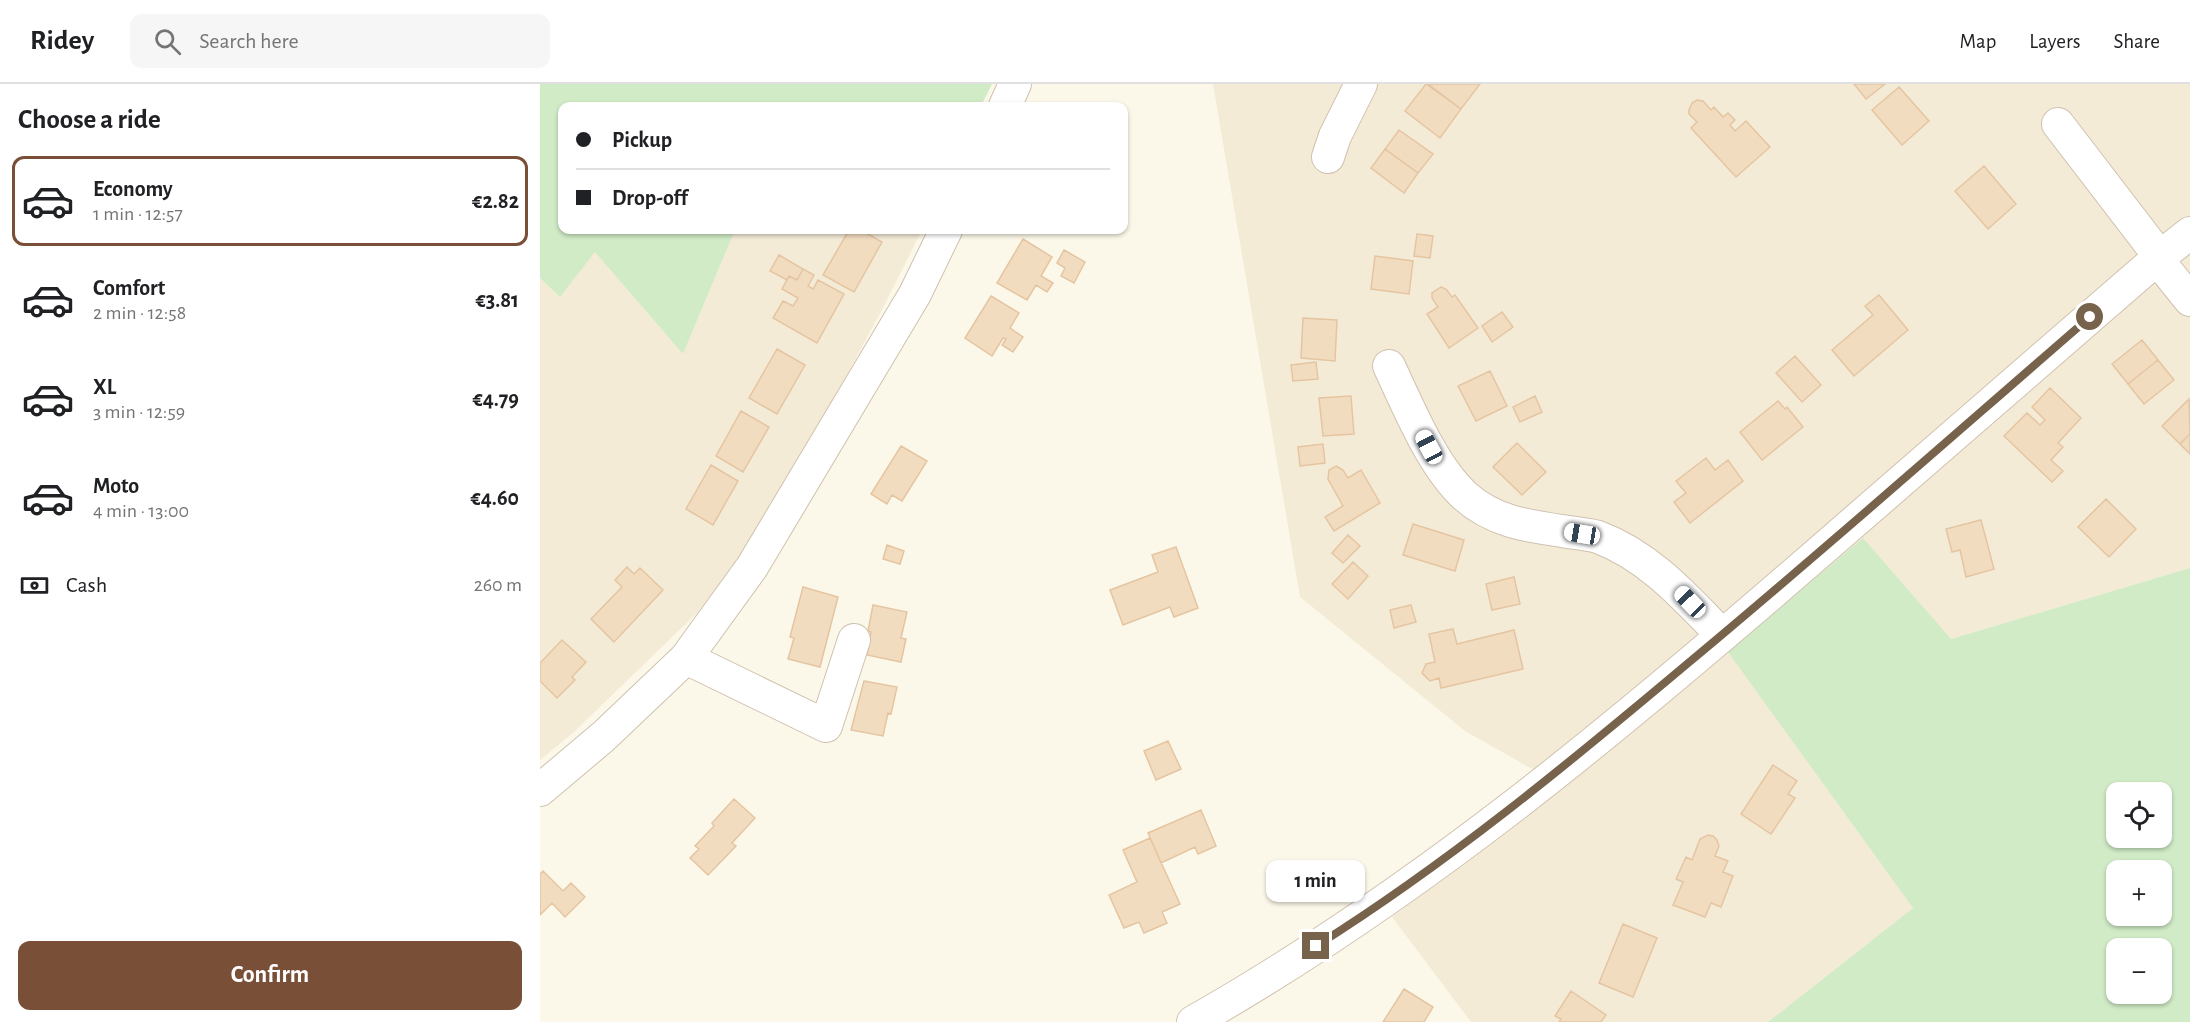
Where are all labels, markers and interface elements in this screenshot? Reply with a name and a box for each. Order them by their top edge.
search box [130,14,550,68]
icon: search [151,25,184,58]
text: Ridey [30,27,94,55]
text: Search here [199,30,299,52]
text: Map [1960,31,1996,52]
text: Layers [2029,31,2080,52]
text: Share [2113,31,2160,52]
text: Choose a ride [18,106,161,133]
text: Pickup [612,129,672,151]
icon: car [21,174,75,228]
text: Economy [93,178,173,200]
text: Drop-off [612,187,688,209]
text: €2.82 [472,190,519,212]
text: 1 min · 12:57 [93,204,183,224]
icon: car [21,273,75,327]
text: Comfort [93,277,165,299]
text: €3.81 [475,289,519,311]
text: 2 min · 12:58 [93,303,186,323]
route start [2076,303,2103,330]
icon: car [21,372,75,426]
text: XL [93,376,116,398]
text: €4.79 [472,388,519,410]
text: 3 min · 12:59 [93,402,185,422]
car [1413,427,1445,467]
icon: car [21,471,75,525]
text: Moto [93,475,139,497]
text: €4.60 [471,487,519,509]
text: 4 min · 13:00 [93,501,189,521]
car [1563,522,1601,546]
icon: cash [18,569,51,602]
text: Cash [66,574,107,596]
text: 260 m [474,575,522,595]
car [1671,583,1709,621]
map controls [2106,782,2172,1004]
button: locate [2106,782,2172,848]
callout: 1 min [1266,859,1366,901]
button: + [2106,860,2172,926]
text: 1 min [1294,871,1337,891]
route end [1302,932,1329,959]
button: − [2106,938,2172,1004]
button: Confirm [18,941,522,1010]

